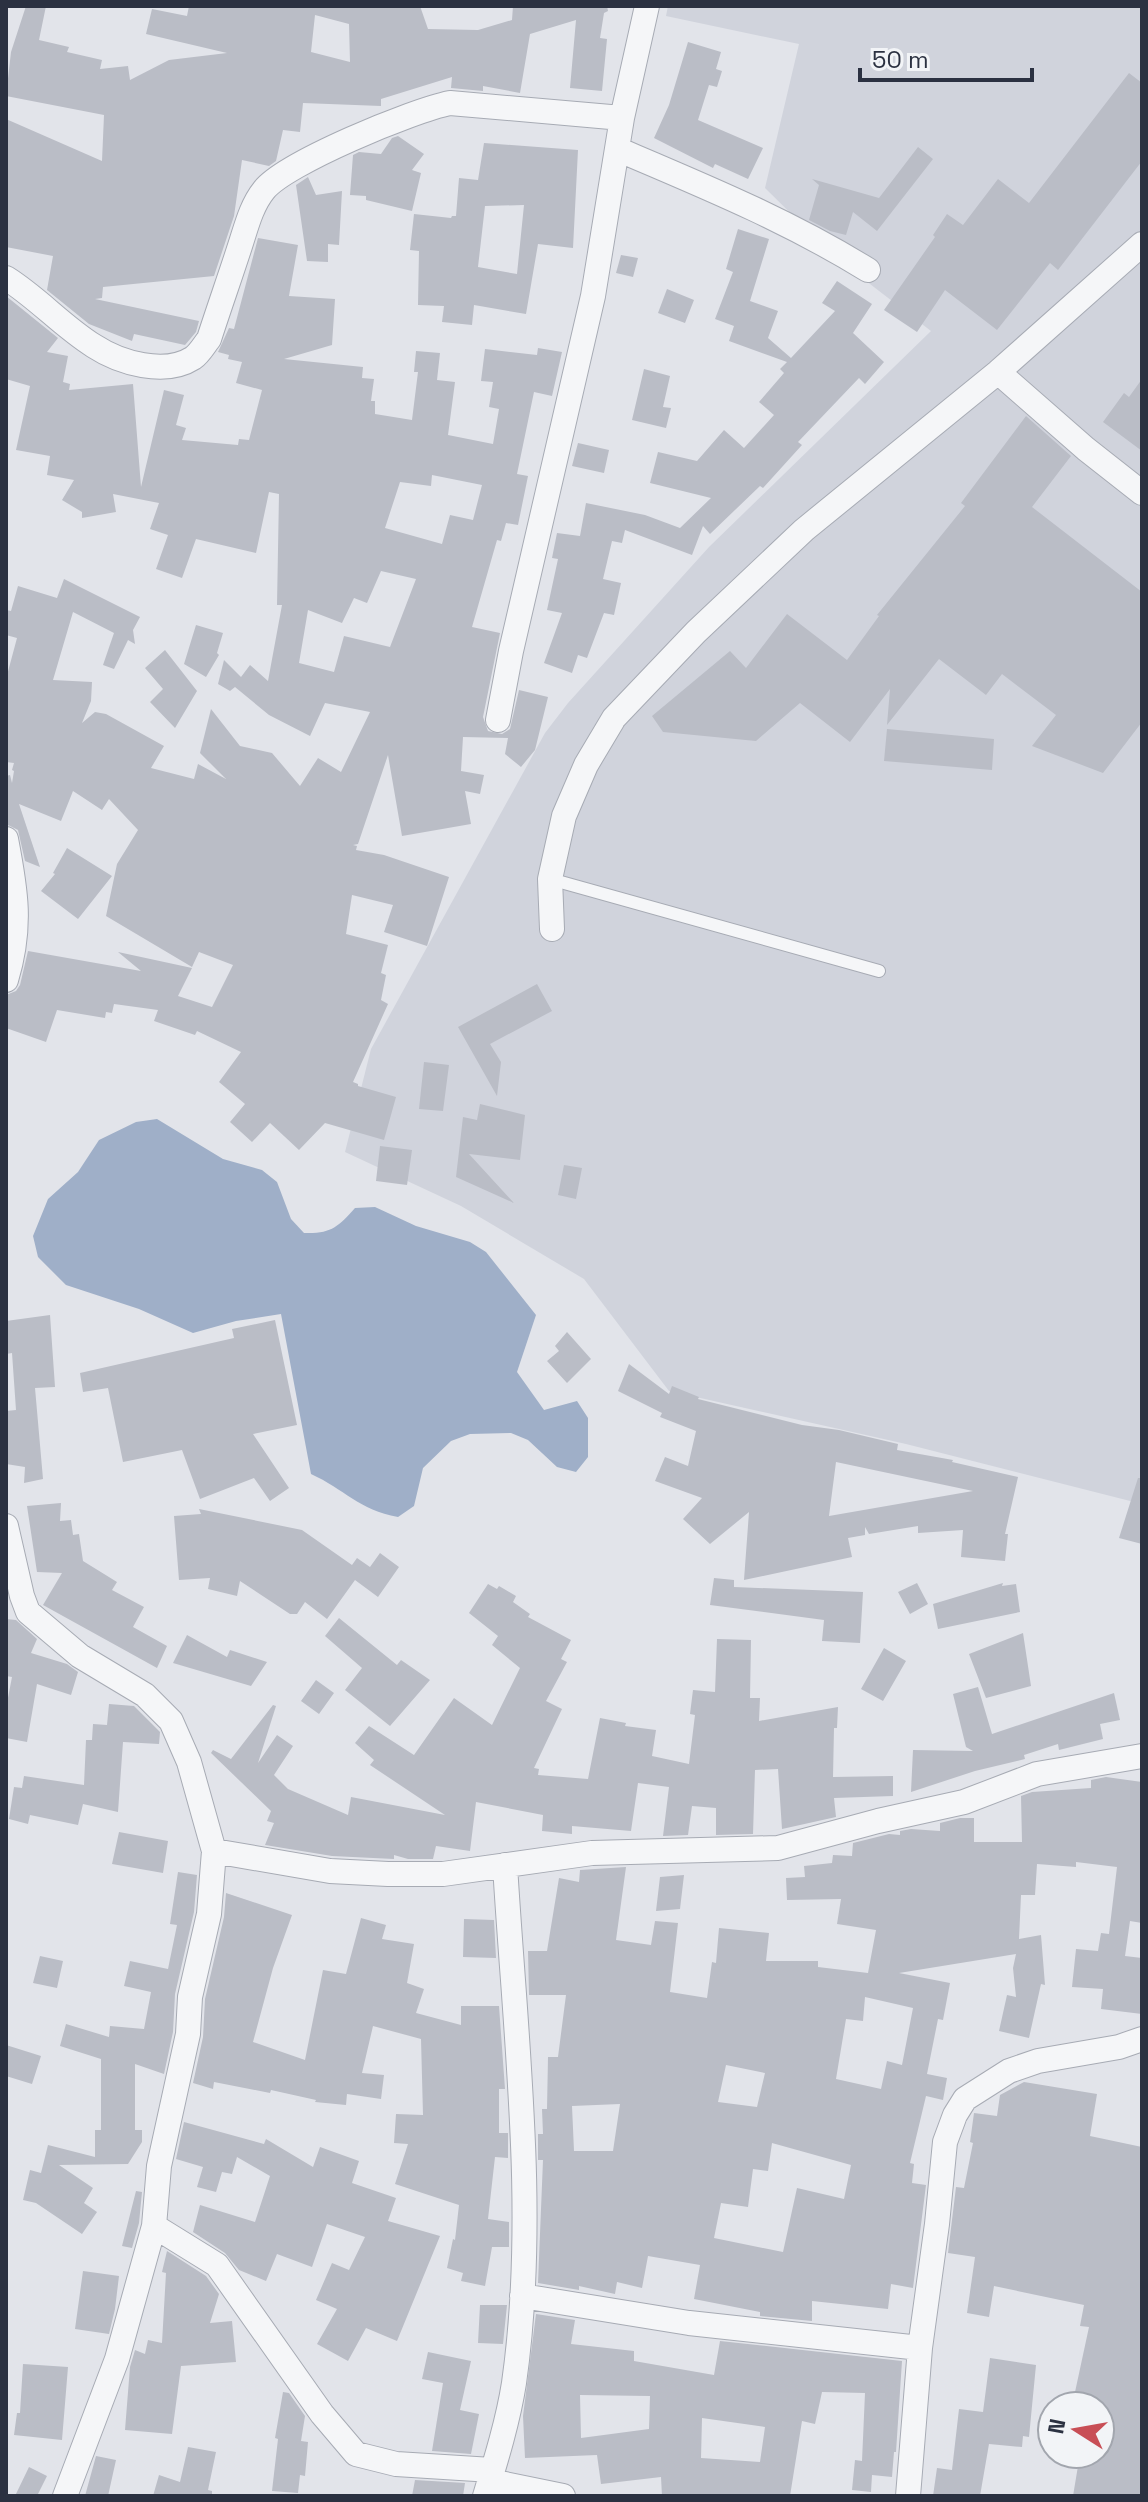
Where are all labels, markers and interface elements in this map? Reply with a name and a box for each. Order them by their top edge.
scale bar [860,32,1032,82]
text: 50 m [872,44,929,75]
north arrow [1036,2390,1116,2470]
text: N [1041,2416,1072,2436]

